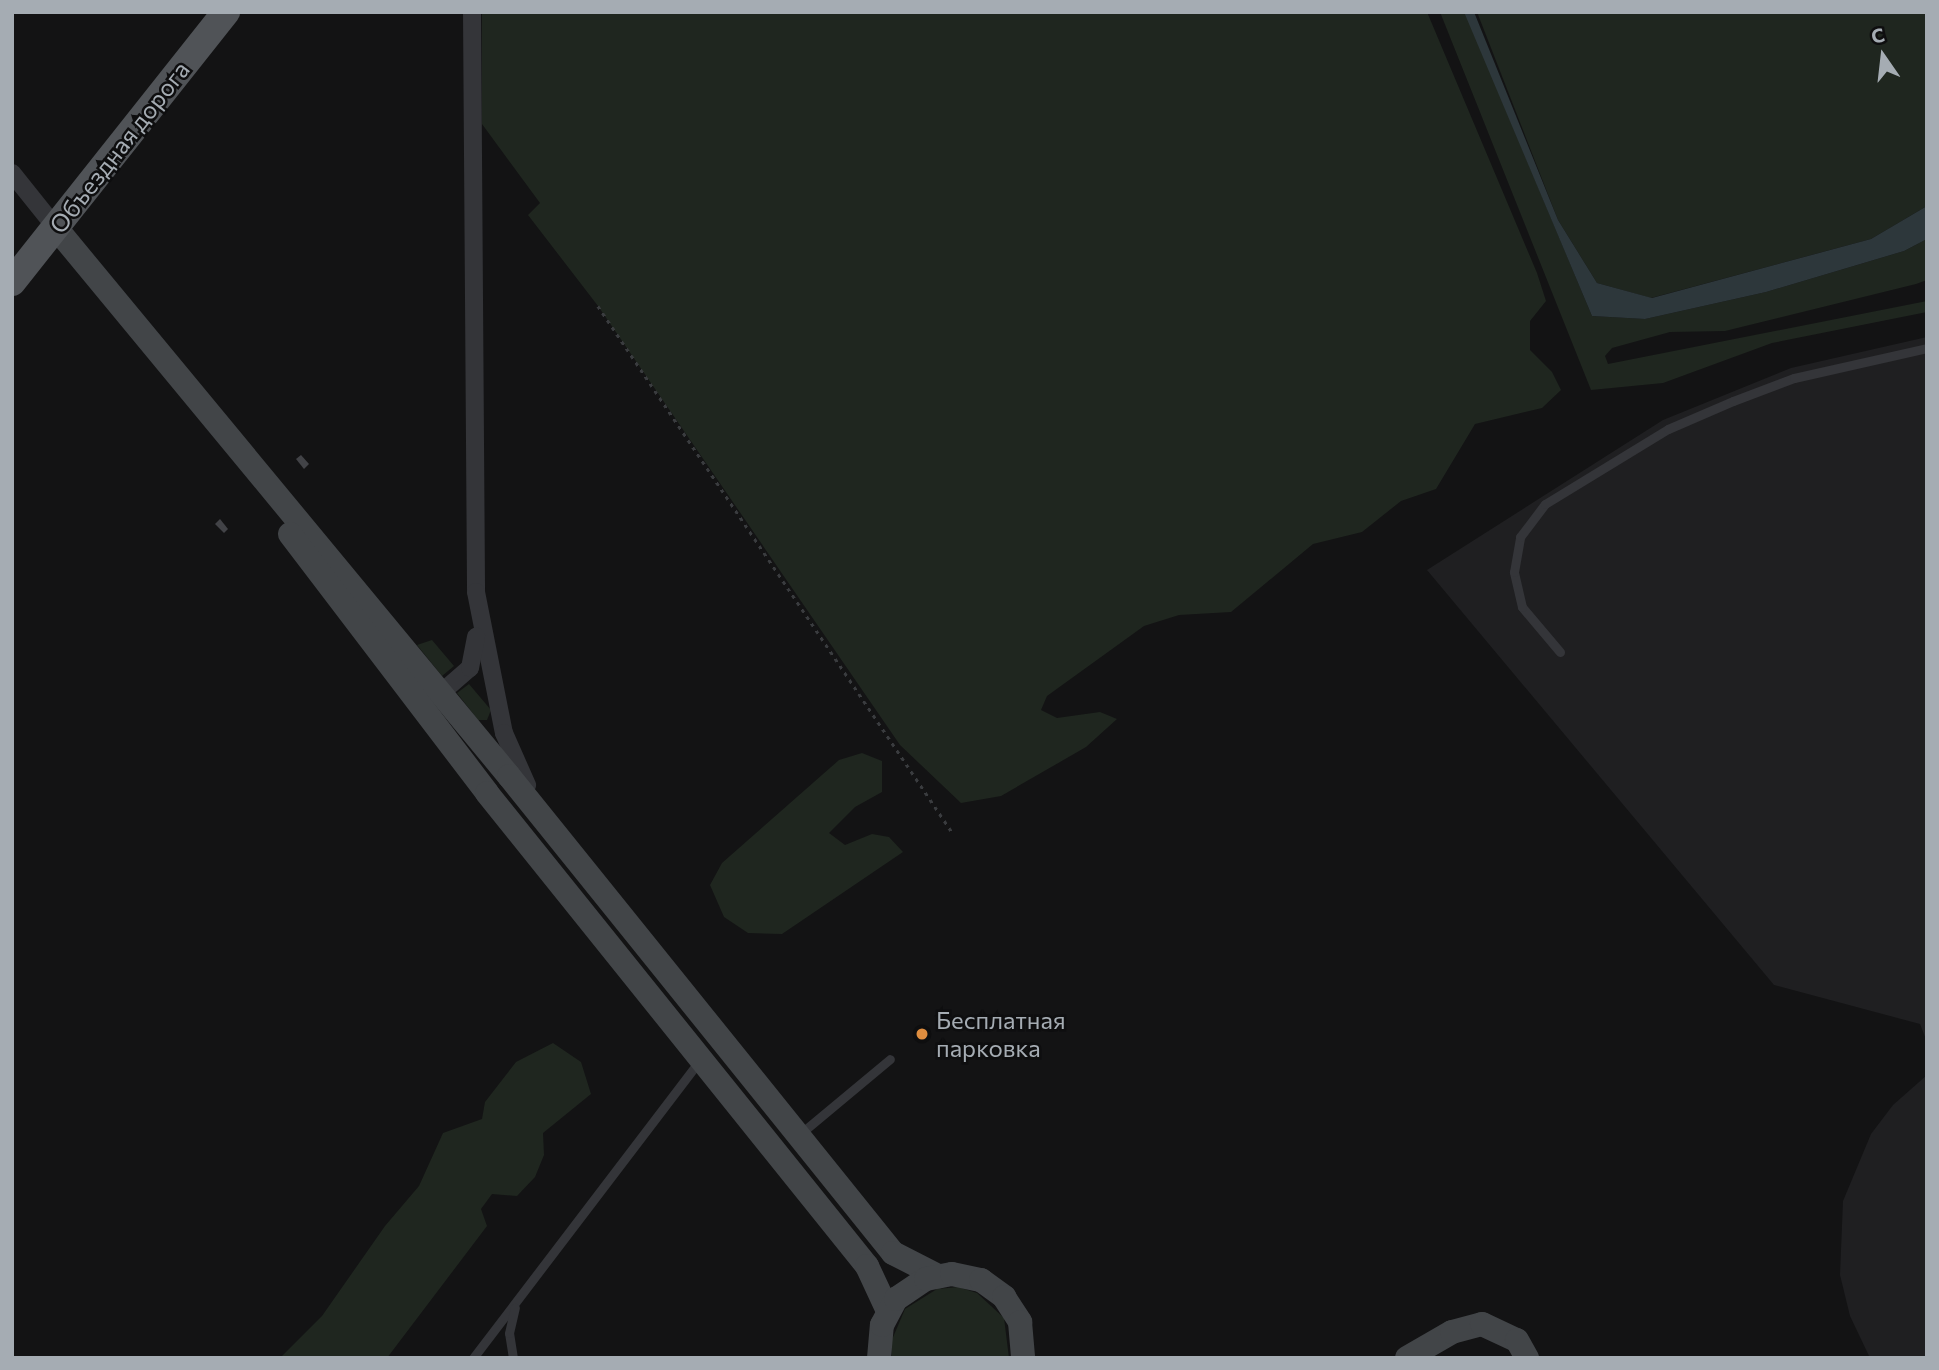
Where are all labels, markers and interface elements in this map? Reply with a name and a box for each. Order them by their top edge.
north arrow [1848,21,1918,91]
text: С [1869,22,1887,48]
street label: Объездная дорога [43,55,195,239]
place label: Бесплатная парковка [936,1006,1066,1062]
marker: Бесплатная парковка [914,1026,930,1042]

